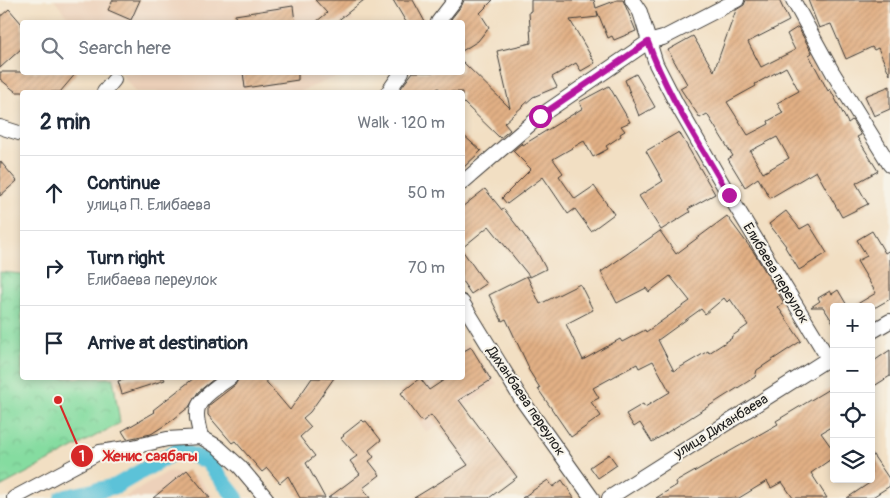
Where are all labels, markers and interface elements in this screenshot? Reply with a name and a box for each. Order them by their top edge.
search box [20,20,465,75]
icon: search [38,34,66,62]
text: Search here [78,36,171,60]
route start [529,105,552,128]
text: 2 min [40,109,90,136]
text: Walk · 120 m [357,113,445,133]
text: Continue [87,171,160,195]
icon: ahead [40,179,68,207]
text: 50 m [408,183,445,203]
route end [718,184,741,207]
text: улица П. Елибаева [87,195,211,215]
street label: Елибаева переулок [739,220,813,326]
text: Turn right [87,246,165,270]
icon: right [40,254,68,282]
text: 70 m [408,258,445,278]
text: Елибаева переулок [87,270,218,290]
map controls [830,303,875,483]
button: + [830,303,875,348]
icon: arrive [40,329,68,357]
text: Arrive at destination [87,331,248,355]
street label: Диханбаева переулок [482,342,569,459]
button: − [830,348,875,393]
street label: улица Диханбаева [670,390,771,462]
button: locate [830,393,875,438]
button: layers [830,438,875,483]
callout: Женис саябагы [69,441,208,471]
text: 1 [79,447,85,466]
text: Женис саябагы [101,447,198,466]

